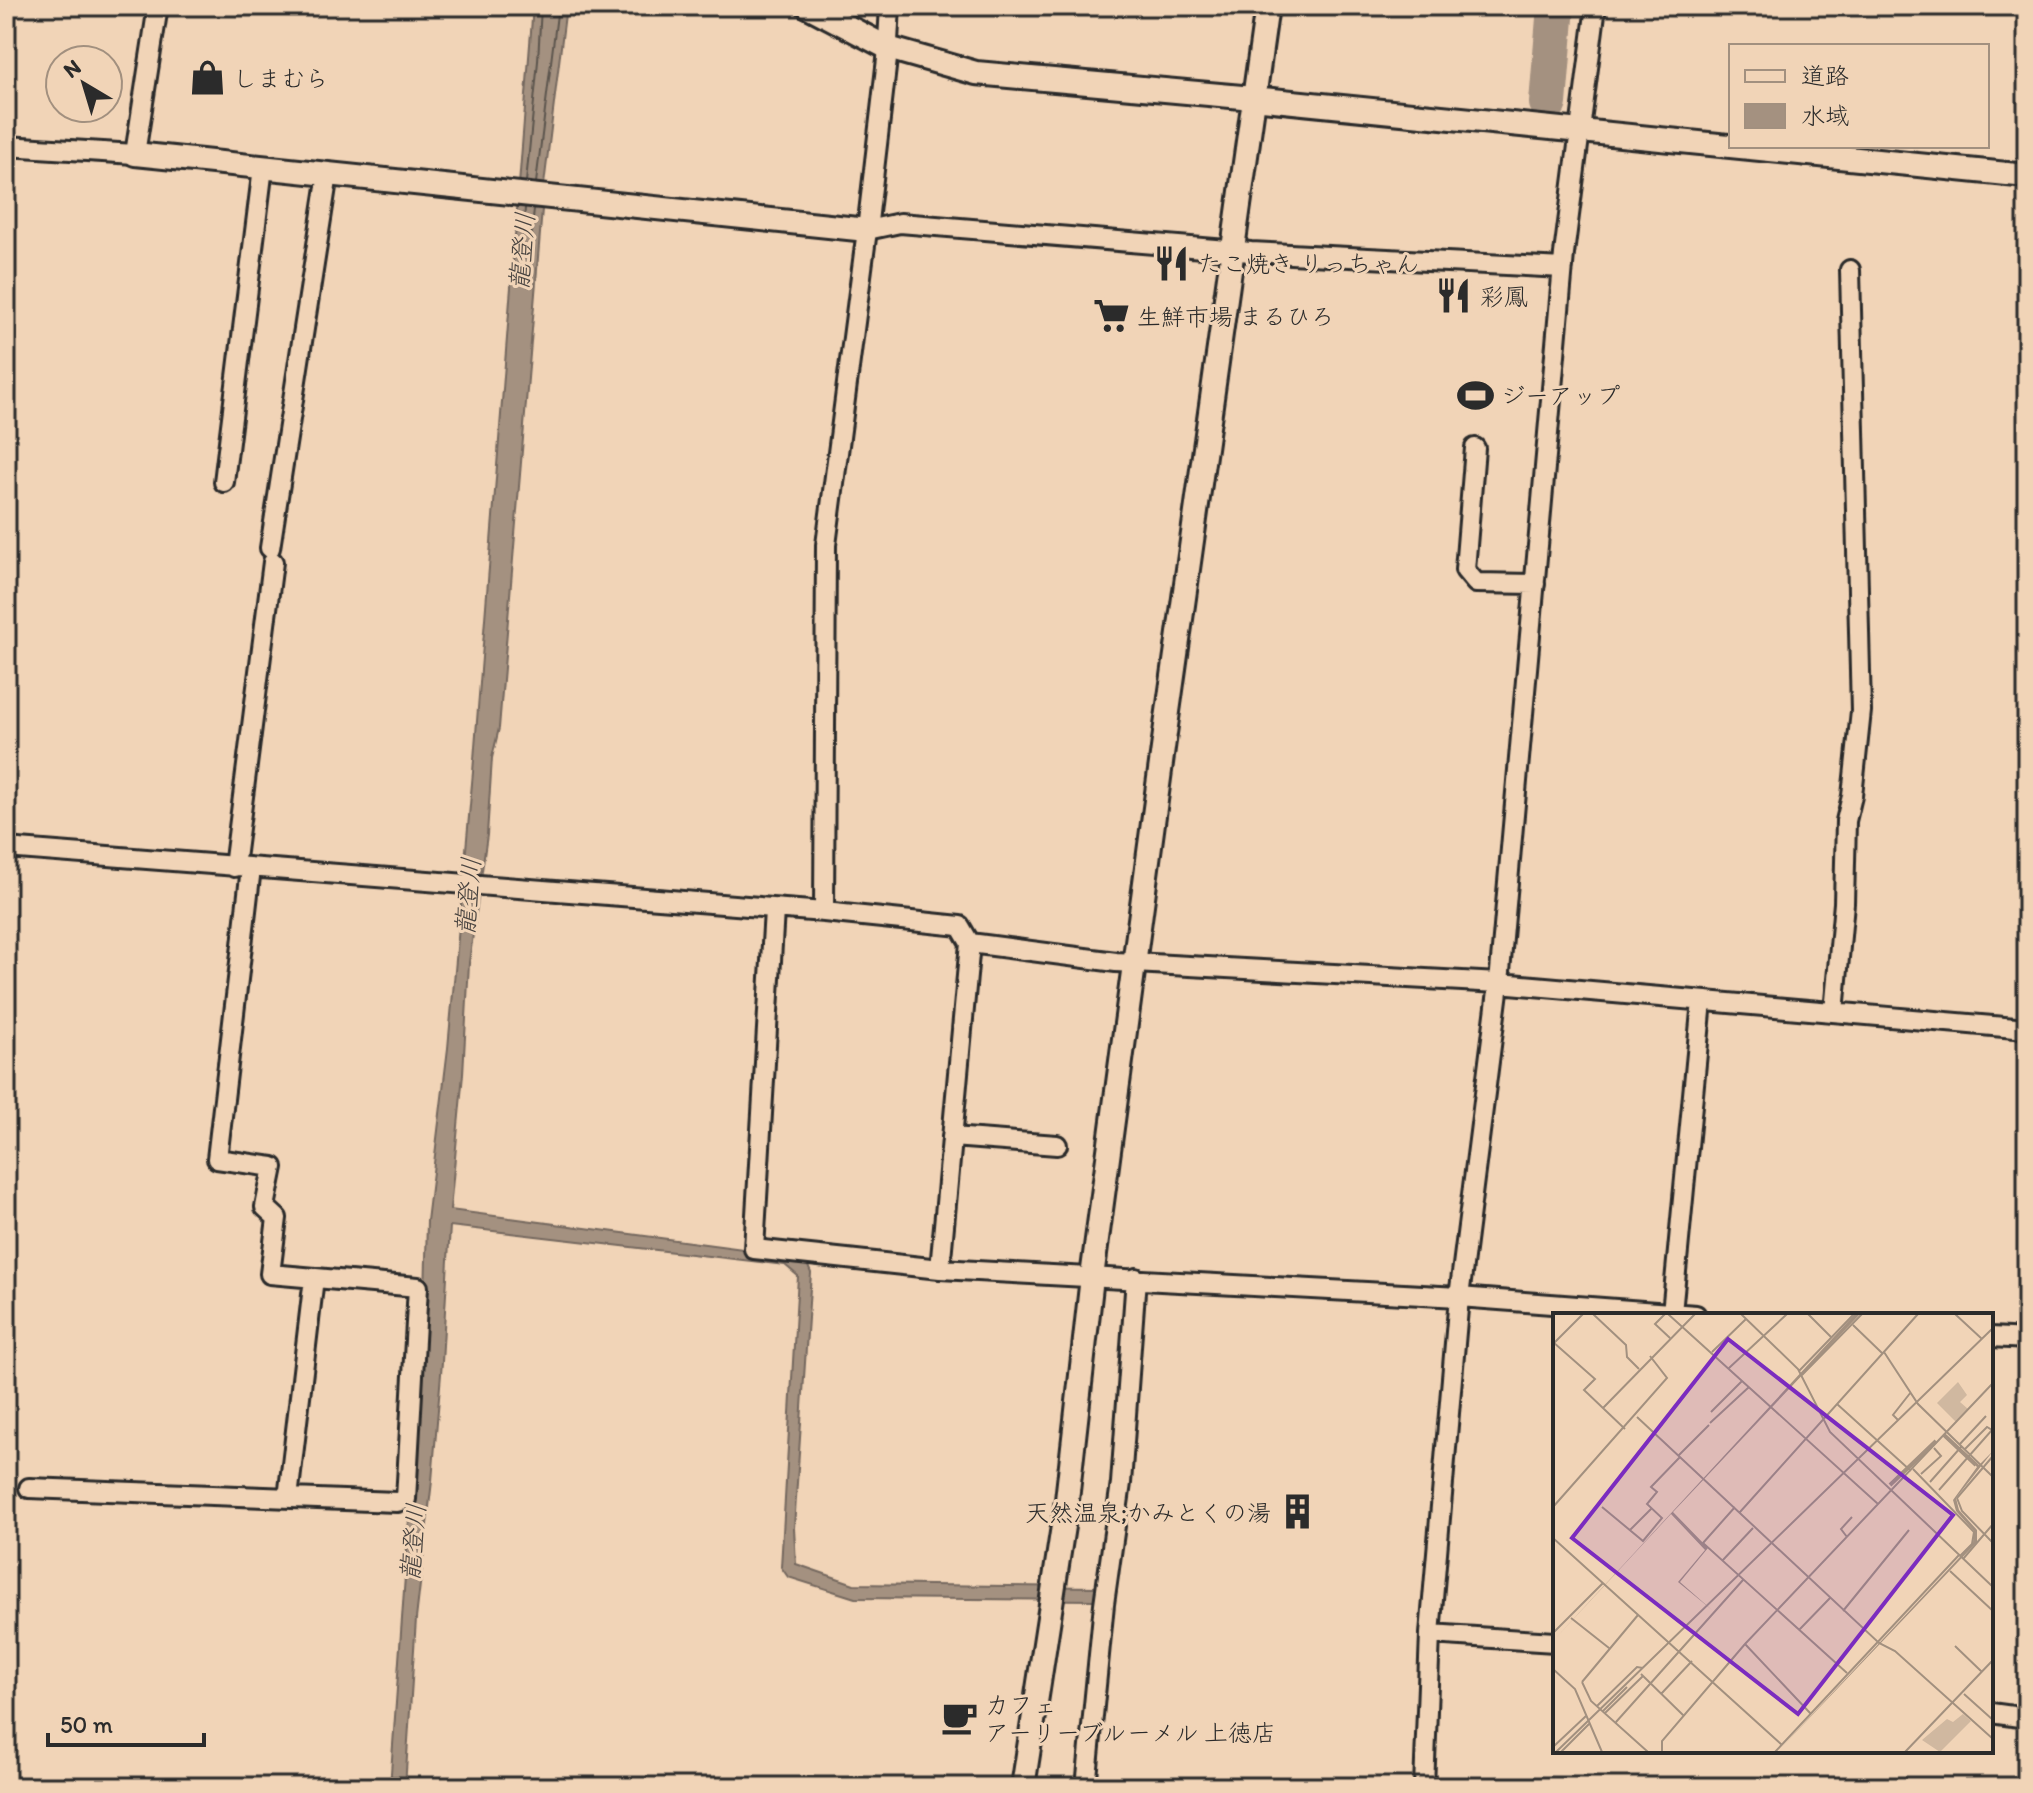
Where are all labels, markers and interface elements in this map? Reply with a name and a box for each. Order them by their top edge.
north arrow [44,44,124,124]
legend [1729,44,1989,148]
text: N [58,53,86,84]
shop icon: しまむら [188,59,226,97]
text: 道路 [1801,61,1849,90]
place label: しまむら [233,64,329,93]
text: 水域 [1801,101,1849,130]
water label: 龍登川 [503,211,541,291]
restaurant icon: たこ焼き りっちゃん [1153,244,1191,282]
place label: たこ焼き りっちゃん [1198,249,1419,278]
restaurant icon: 彩鳳 [1435,277,1473,315]
place label: 彩鳳 [1480,282,1528,311]
supermarket icon: 生鮮市場 まるひろ [1092,297,1130,335]
place label: 生鮮市場 まるひろ [1137,302,1334,331]
sports icon: ジーアップ [1456,376,1494,414]
place label: ジーアップ [1501,381,1621,410]
water label: 龍登川 [449,856,487,936]
inset map [1553,1313,1993,1753]
building icon: 天然温泉;かみとくの湯 [1278,1493,1316,1531]
place label: 天然温泉;かみとくの湯 [1025,1498,1271,1527]
water label: 龍登川 [394,1502,432,1582]
place label: カフェ アーリーブルーメル 上徳店 [985,1690,1276,1747]
scale bar [48,1697,204,1747]
cafe icon: カフェ アーリーブルーメル 上徳店 [940,1699,978,1737]
text: 50 m [60,1710,113,1739]

